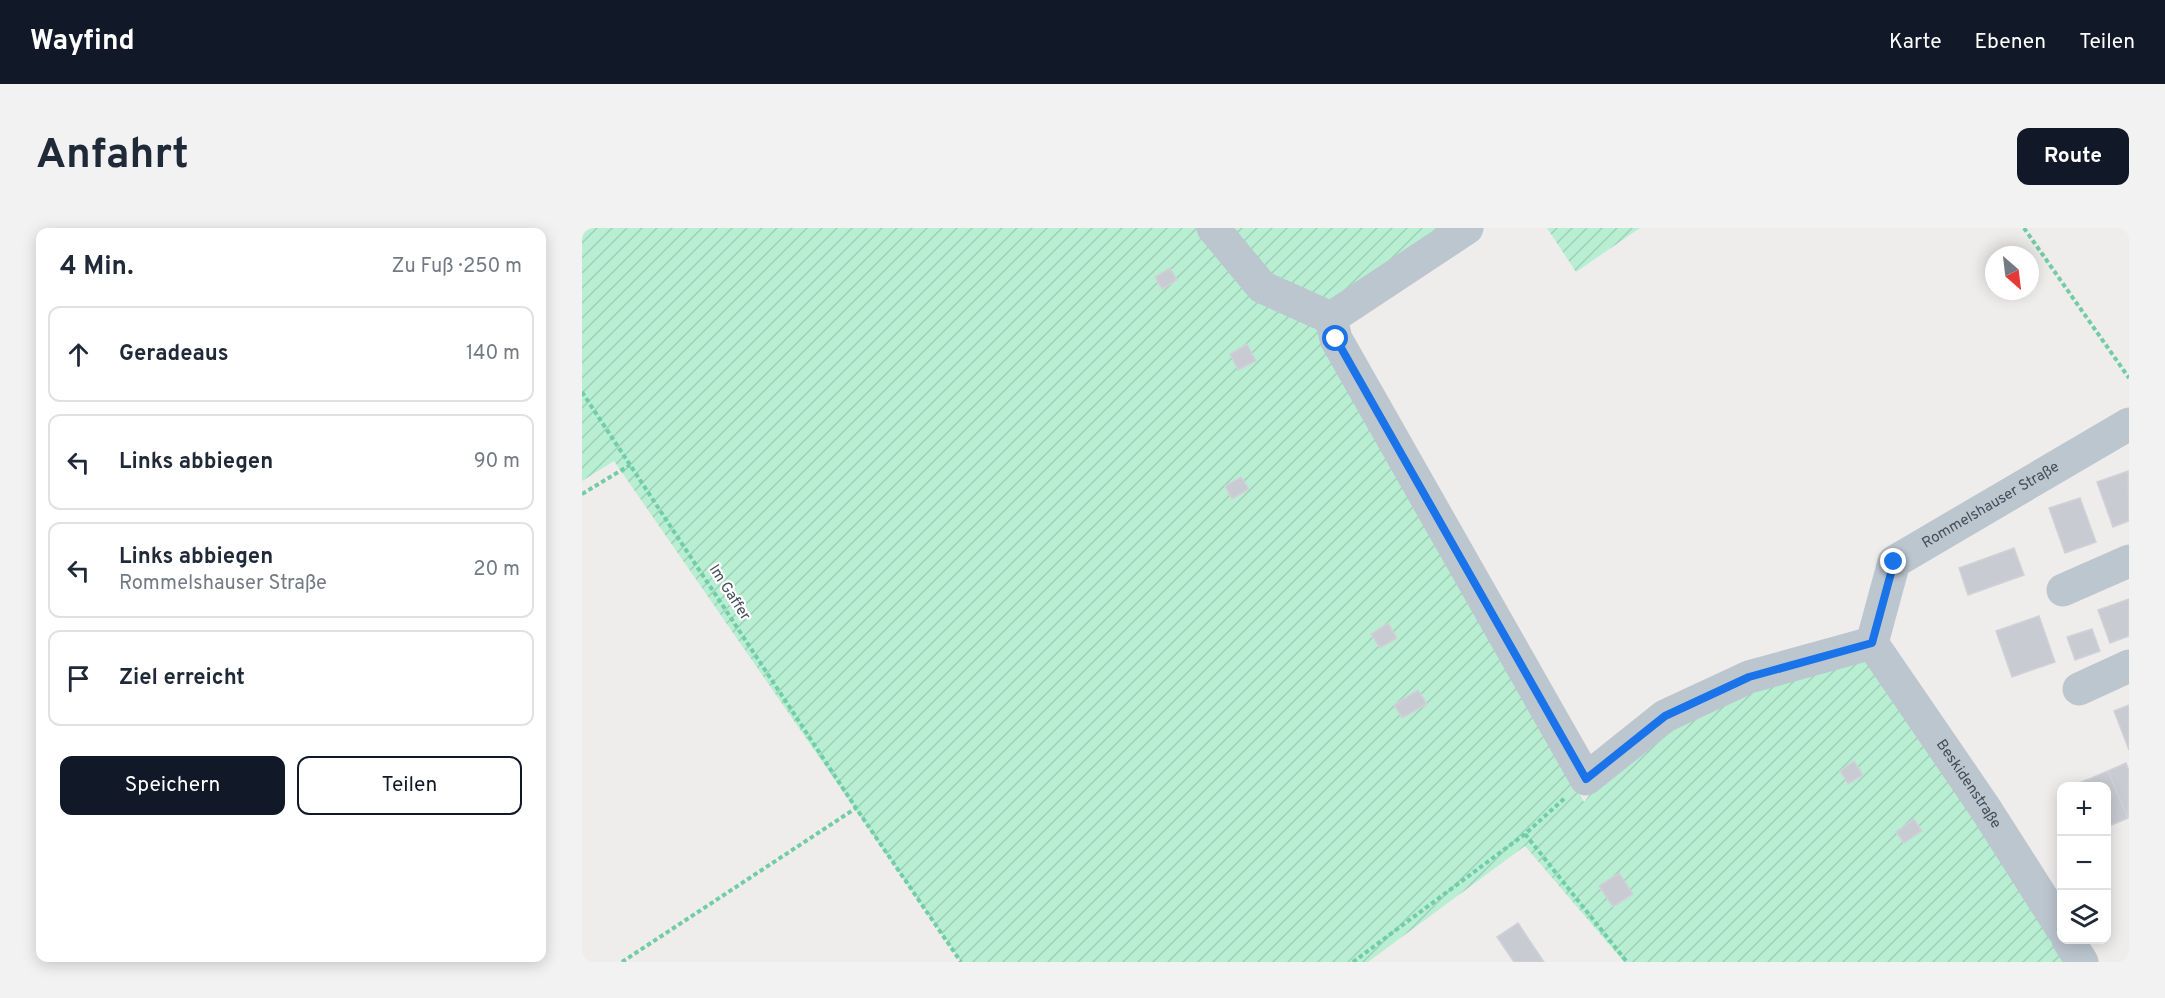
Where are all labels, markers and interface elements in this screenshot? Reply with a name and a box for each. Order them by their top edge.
text: Wayfind [30,24,135,60]
text: Karte [1889,29,1941,56]
text: Ebenen [1974,29,2046,56]
text: Teilen [2079,29,2135,56]
button: Route [2017,128,2129,185]
text: Anfahrt [36,130,189,183]
north arrow [1985,246,2039,300]
text: 4 Min. [60,251,134,284]
text: Zu Fuß · 250 m [392,254,522,280]
route start [1322,325,1348,351]
icon: ahead [62,338,95,371]
text: Geradeaus [119,341,229,368]
text: 140 m [466,341,520,367]
icon: left [62,446,95,479]
text: Links abbiegen [119,449,273,476]
text: 90 m [474,449,520,475]
street label: Rommelshauser Straße [1919,458,2063,553]
text: Links abbiegen [119,544,273,571]
route end [1880,548,1906,574]
icon: left [62,554,95,587]
text: 20 m [473,557,520,583]
street label: Im Gaffer [704,561,754,625]
text: Rommelshauser Straße [119,571,327,597]
icon: arrive [62,662,95,695]
text: Ziel erreicht [119,665,245,692]
street label: Beskidenstraße [1932,736,2005,832]
button: Speichern [60,756,285,815]
button: Teilen [297,756,522,815]
map controls [2057,782,2111,944]
button: + [2057,782,2111,836]
button: − [2057,836,2111,890]
button: layers [2057,890,2111,944]

